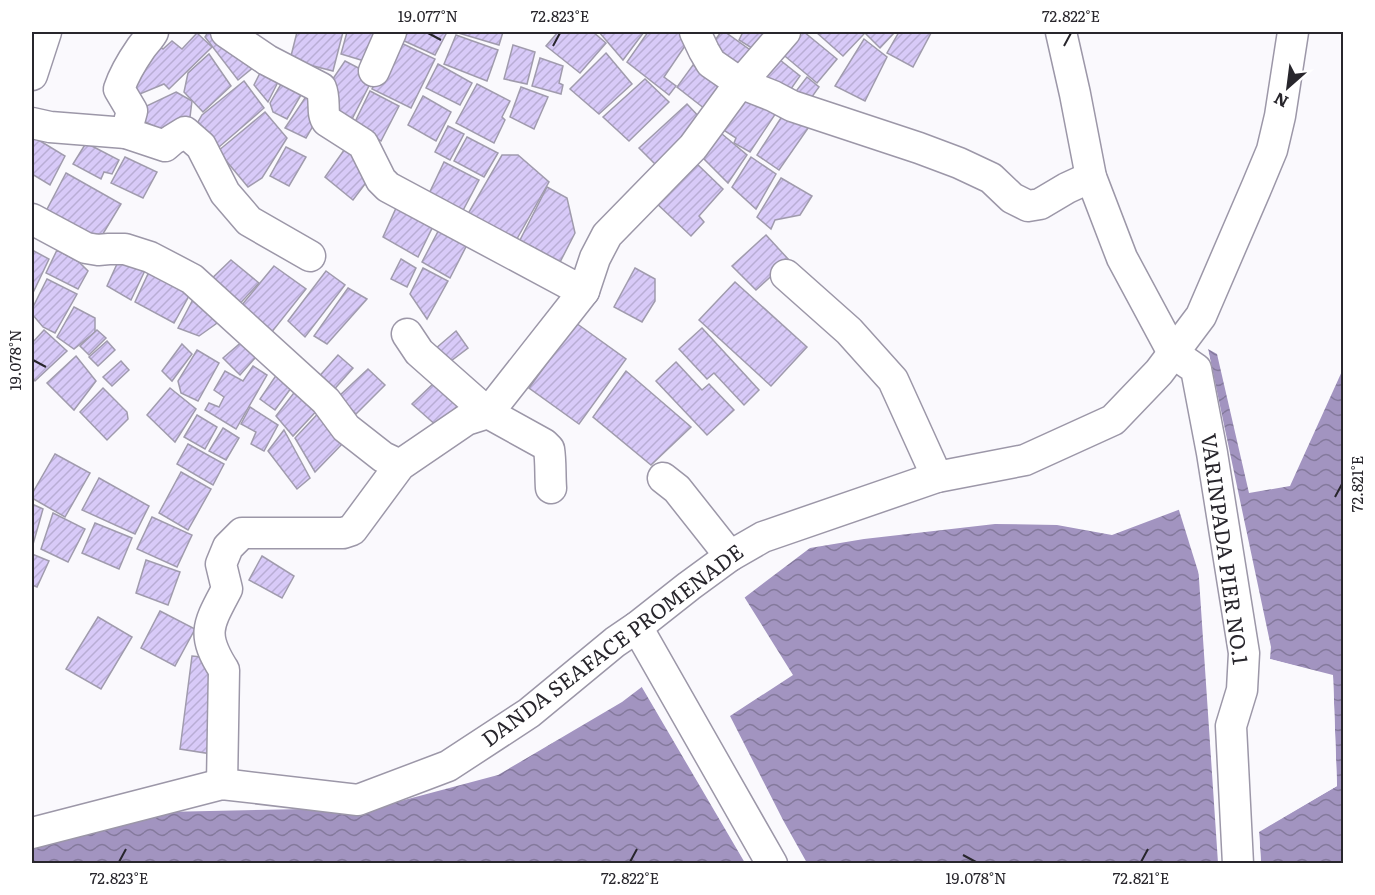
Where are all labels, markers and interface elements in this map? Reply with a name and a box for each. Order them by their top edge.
text: 19.077°N [398,4,458,27]
text: 72.823°E [531,4,589,27]
text: 72.822°E [1042,4,1100,27]
north arrow [1258,57,1318,117]
text: N [1269,87,1292,115]
text: 19.078°N [3,330,26,390]
street label: VARINPADA PIER NO.1 [1195,431,1258,667]
text: 72.821°E [1345,456,1368,512]
street label: DANDA SEAFACE PROMENADE [474,535,749,753]
text: 72.823°E [90,866,148,889]
text: 72.822°E [601,866,659,889]
text: 19.078°N [946,866,1006,889]
text: 72.821°E [1113,866,1169,889]

